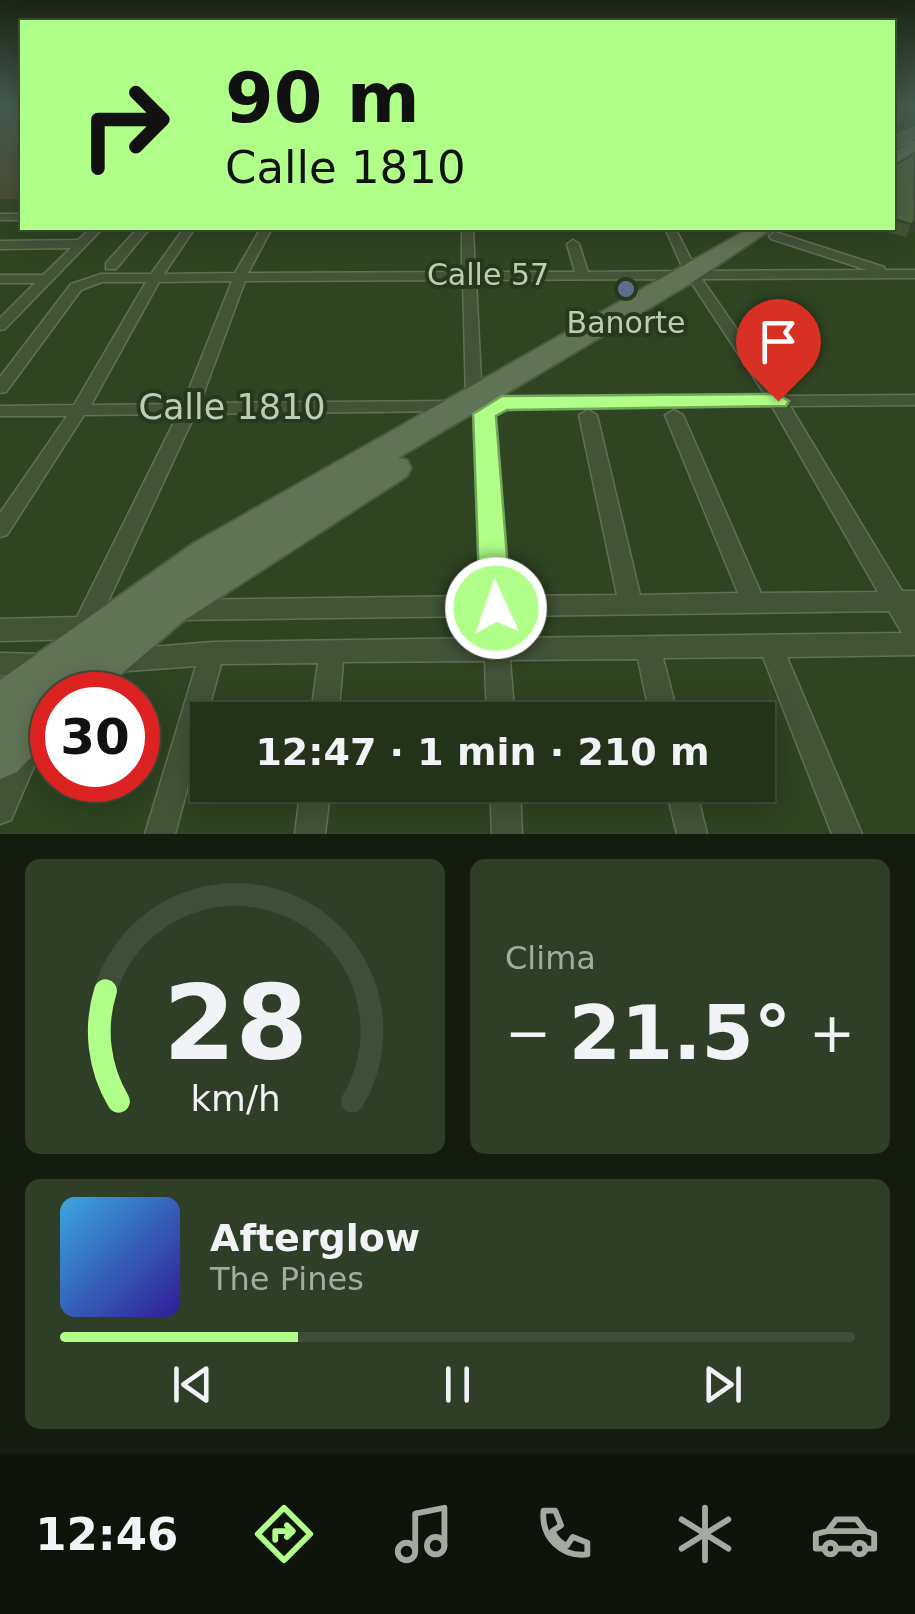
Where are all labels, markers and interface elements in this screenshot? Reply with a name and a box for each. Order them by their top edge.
text: 90 m [225,57,420,139]
icon: right [60,60,190,190]
text: Calle 1810 [225,141,466,194]
street label: Calle 57 [427,257,549,292]
marker: Banorte [615,278,637,300]
pin [736,299,821,402]
place label: Banorte [567,305,685,340]
icon: arrive [751,314,806,369]
street label: Calle 1810 [138,387,326,427]
position arrow [444,556,548,660]
speed limit sign: 30 [30,672,160,802]
text: 12:47 · 1 min · 210 m [255,730,710,774]
text: Clima [505,939,596,977]
text: 28 [163,962,307,1084]
text: 21.5° [569,989,791,1077]
text: − [505,1001,551,1065]
text: + [809,1001,855,1065]
text: km/h [190,1078,280,1119]
text: Afterglow [210,1216,420,1260]
text: The Pines [210,1260,364,1298]
icon: previous [165,1357,220,1412]
icon: pause [430,1357,485,1412]
icon: next [695,1357,750,1412]
icon: directions [249,1499,319,1569]
icon: music [389,1499,459,1569]
icon: phone [529,1499,599,1569]
icon: climate [670,1499,740,1569]
icon: car [810,1499,880,1569]
text: 12:46 [35,1508,178,1561]

